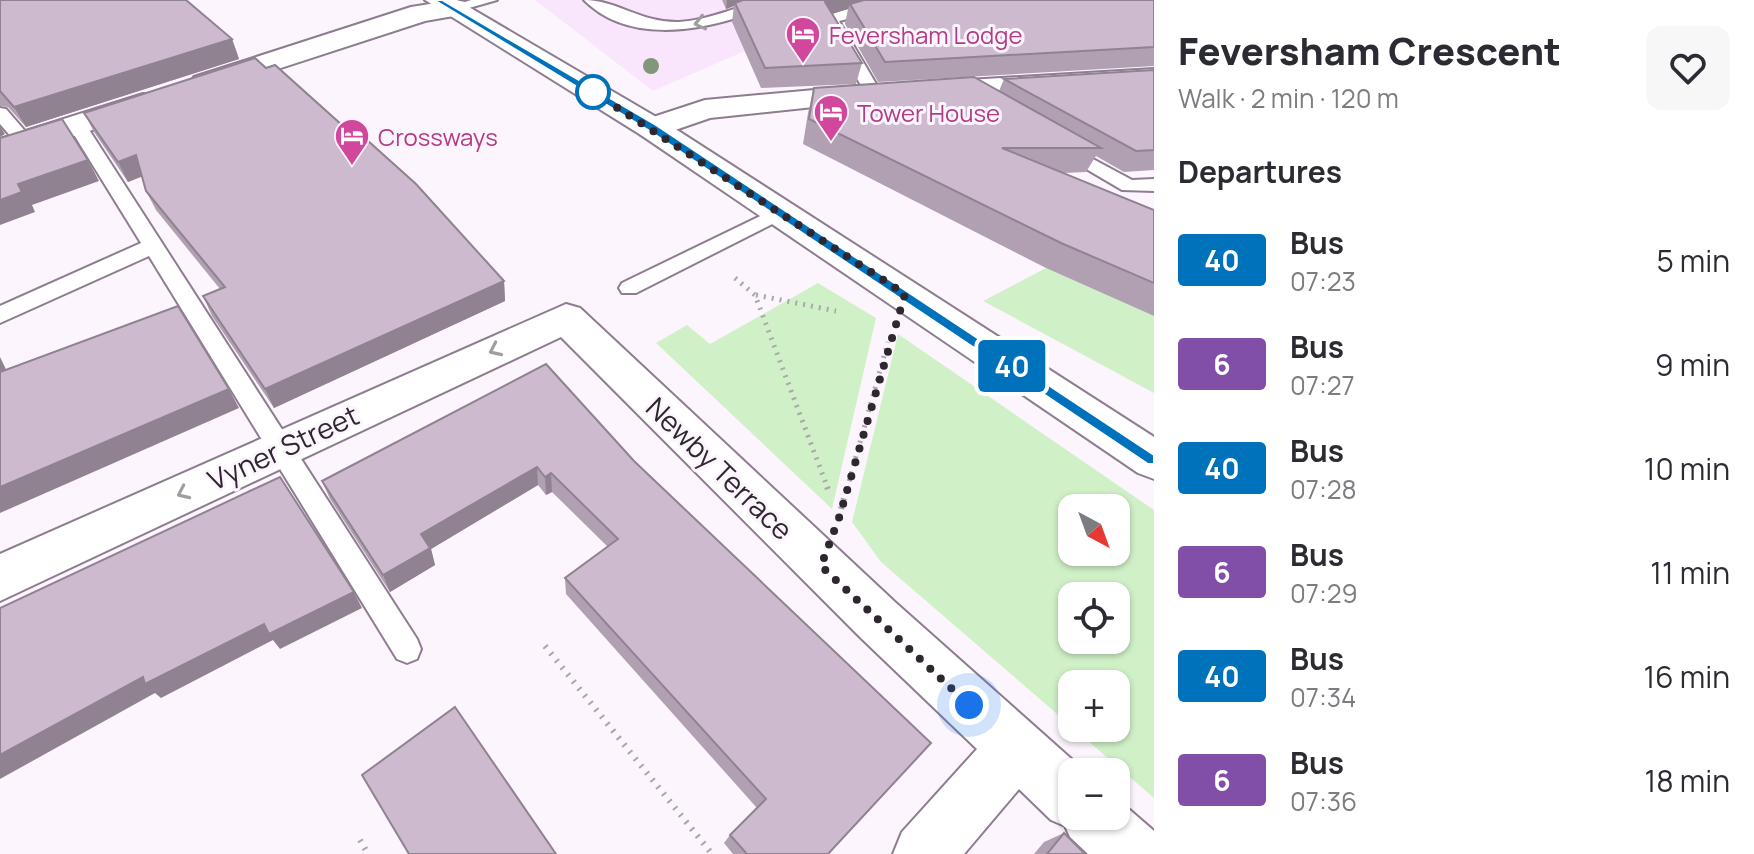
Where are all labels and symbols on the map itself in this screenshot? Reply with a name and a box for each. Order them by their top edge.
one-way arrow [693,14,707,31]
hotel icon: Feversham Lodge [784,15,822,65]
place label: Feversham Lodge [829,18,1022,51]
unlabelled marker [576,75,610,109]
hotel icon: Tower House [812,93,850,143]
place label: Tower House [857,96,1000,129]
hotel icon: Crossways [333,117,371,167]
place label: Crossways [378,120,498,153]
one-way arrow [489,340,504,356]
line badge: 40 [976,340,1048,392]
street label: Newby Terrace [638,388,802,548]
street label: Vyner Street [201,395,365,499]
one-way arrow [177,484,191,500]
north arrow [1058,494,1130,566]
your location [949,685,989,725]

